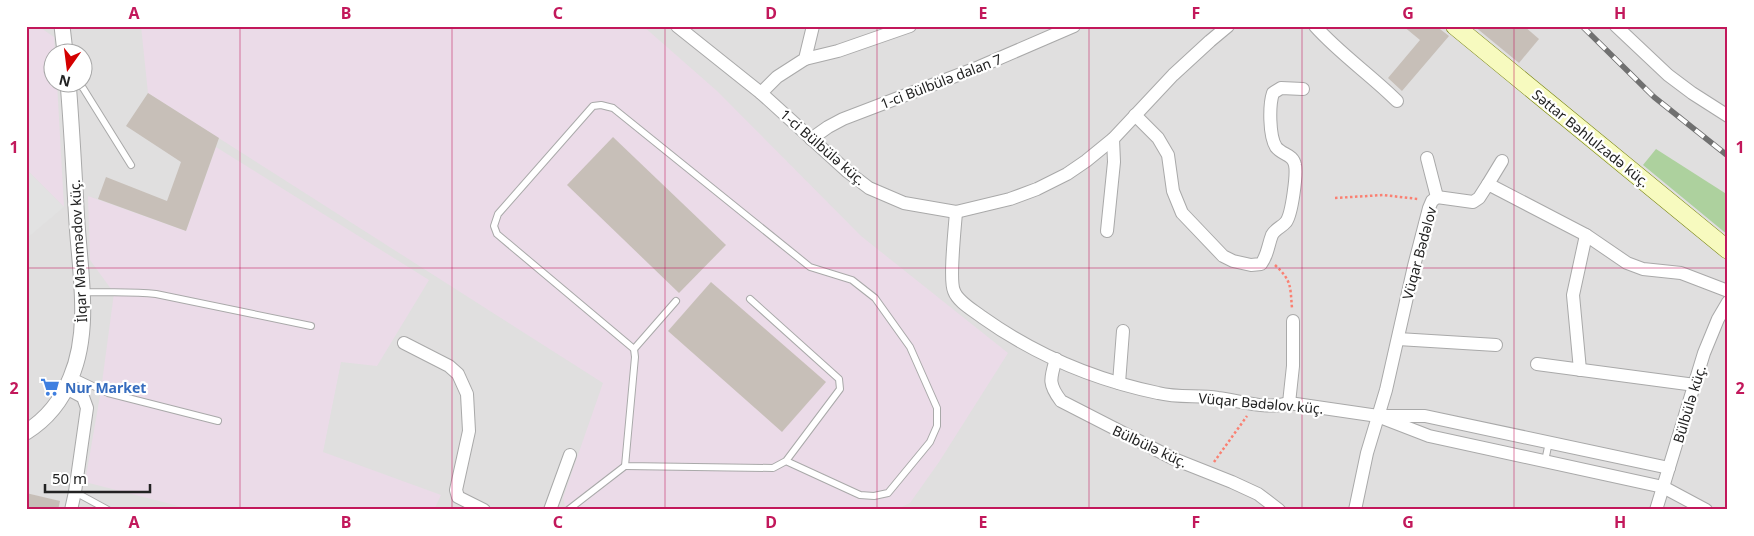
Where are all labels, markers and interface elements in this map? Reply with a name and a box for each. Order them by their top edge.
text: A [128,2,140,24]
text: B [341,2,351,24]
text: C [553,2,563,24]
text: D [765,2,777,24]
text: E [979,2,988,24]
text: F [1192,2,1200,24]
text: G [1402,2,1414,24]
text: H [1614,2,1626,24]
north arrow [42,42,92,92]
street label: 1-ci Bülbülə dalan 7 [878,49,1004,113]
text: N [57,71,73,92]
street label: Səttar Bəhlulzadə küç. [1528,85,1654,191]
street label: 1-ci Bülbülə küç. [776,105,870,189]
text: 1 [9,136,19,158]
text: 1 [1735,136,1745,158]
street label: İlqar Məmmədov küç. [65,179,91,323]
street label: Vüqar Bədəlov [1398,204,1441,301]
street label: Bülbülə küç. [1668,363,1710,445]
supermarket icon: Nur Market [39,376,61,398]
text: 2 [9,377,19,399]
text: 2 [1735,377,1745,399]
place label: Nur Market [65,378,146,397]
street label: Vüqar Bədəlov küç. [1198,388,1324,418]
street label: Bülbülə küç. [1110,420,1190,472]
scale bar [45,461,150,493]
text: 50 m [52,468,87,488]
text: A [128,511,140,533]
text: B [341,511,351,533]
text: C [553,511,563,533]
text: D [765,511,777,533]
text: E [979,511,988,533]
text: F [1192,511,1200,533]
text: G [1402,511,1414,533]
text: H [1614,511,1626,533]

